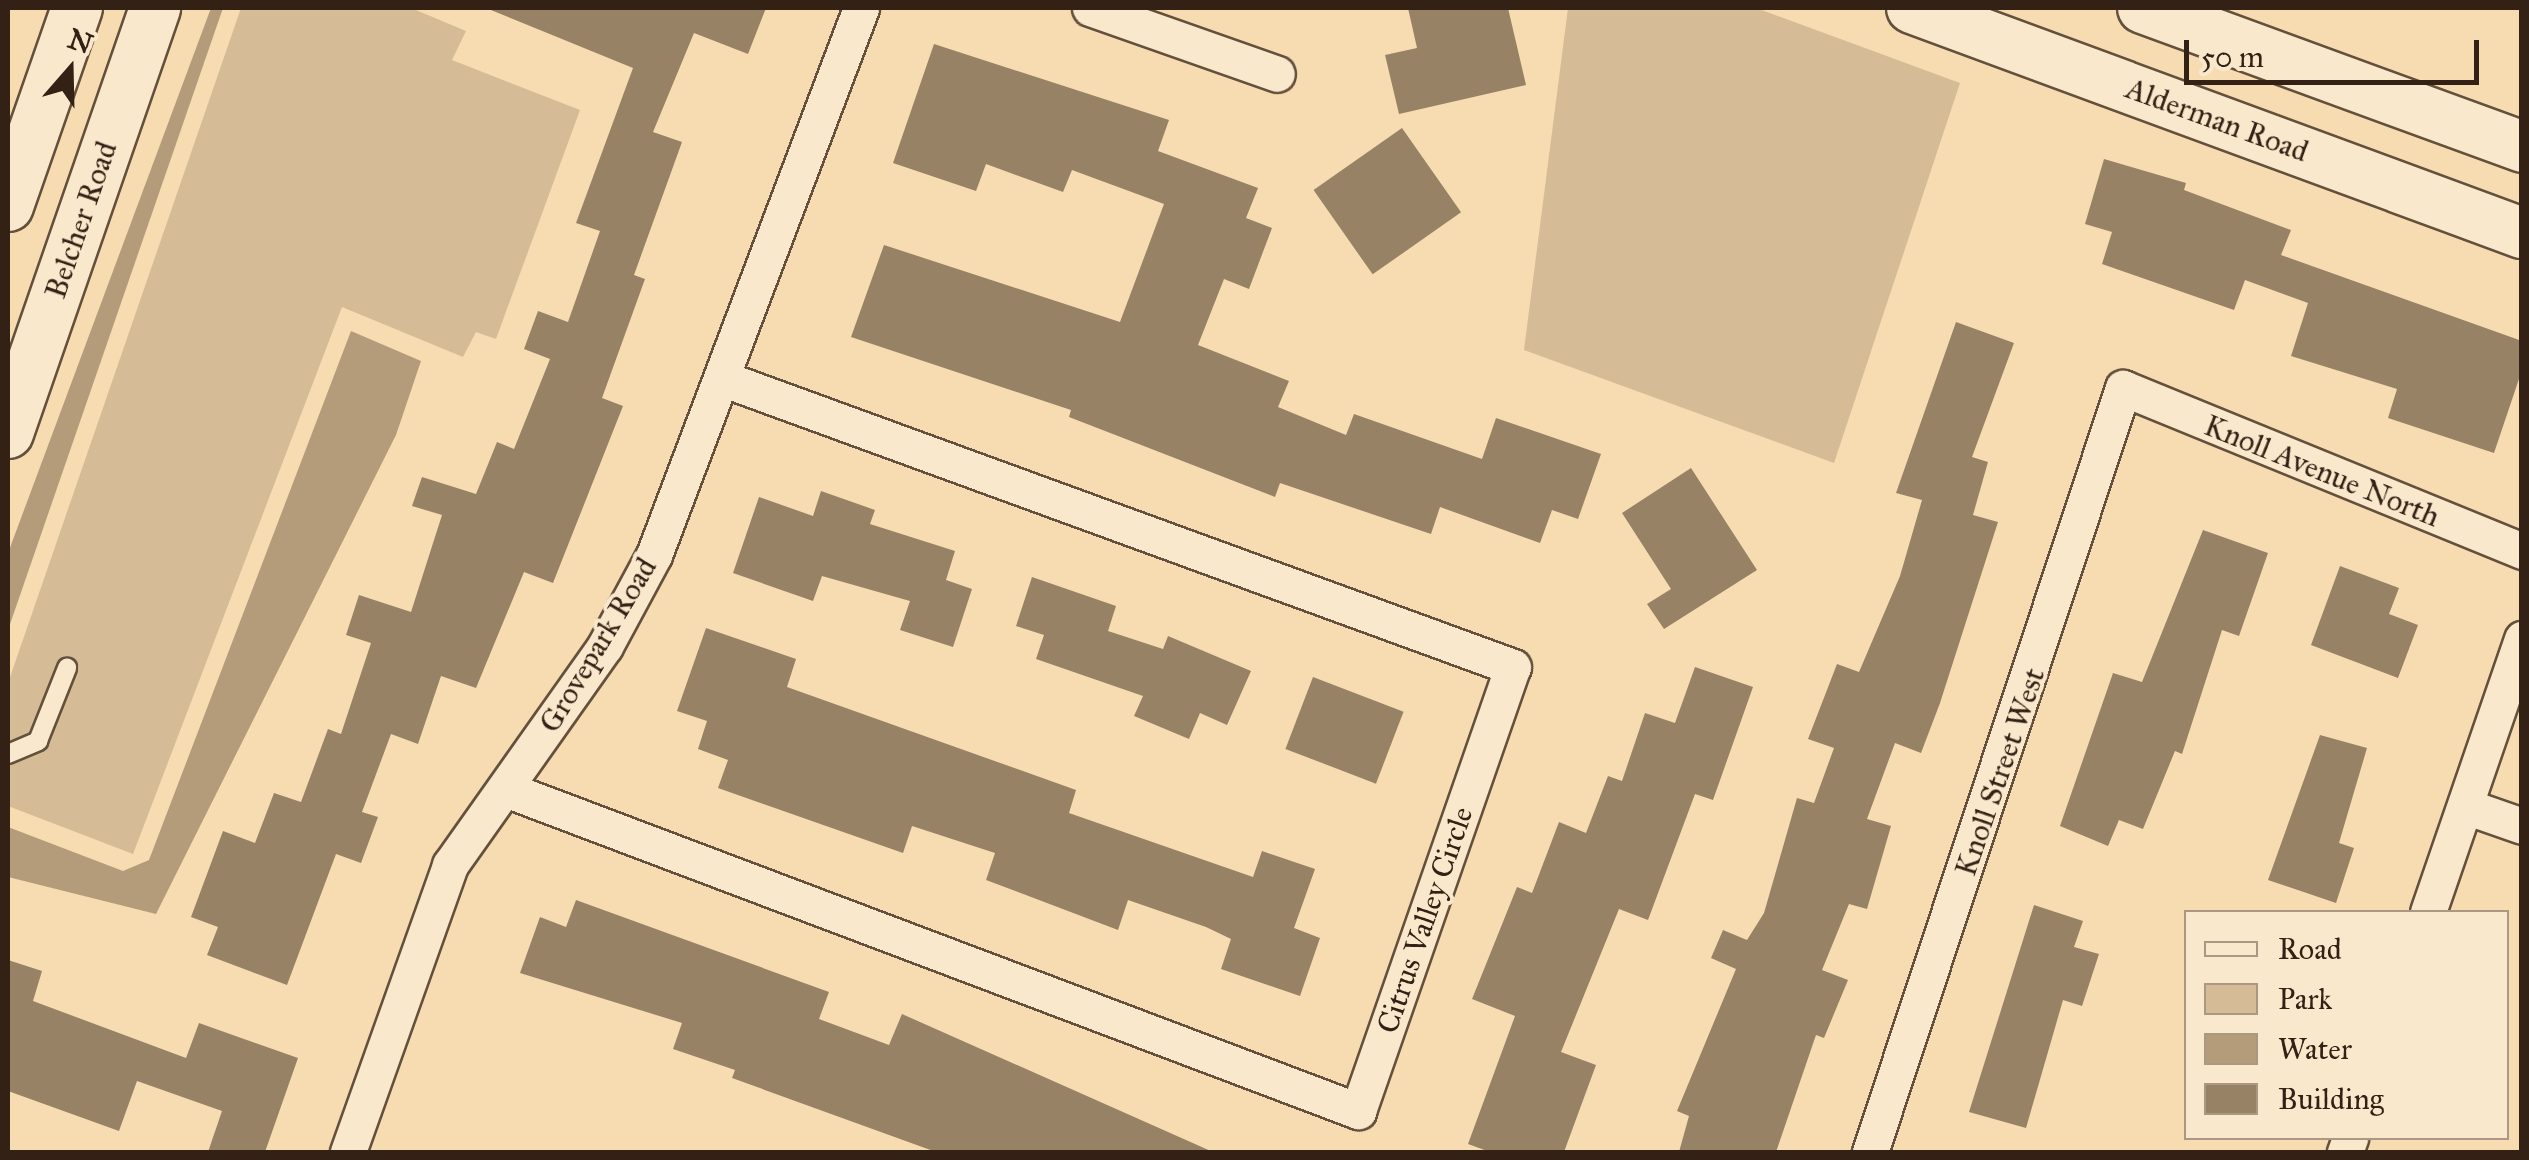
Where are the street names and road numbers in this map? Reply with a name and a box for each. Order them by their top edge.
street label: Alderman Road [2121,70,2313,170]
street label: Belcher Road [37,137,125,303]
street label: Knoll Avenue North [2199,407,2445,535]
street label: Grovepark Road [532,551,664,739]
street label: Knoll Street West [1948,663,2052,881]
street label: Citrus Valley Circle [1369,802,1481,1038]

